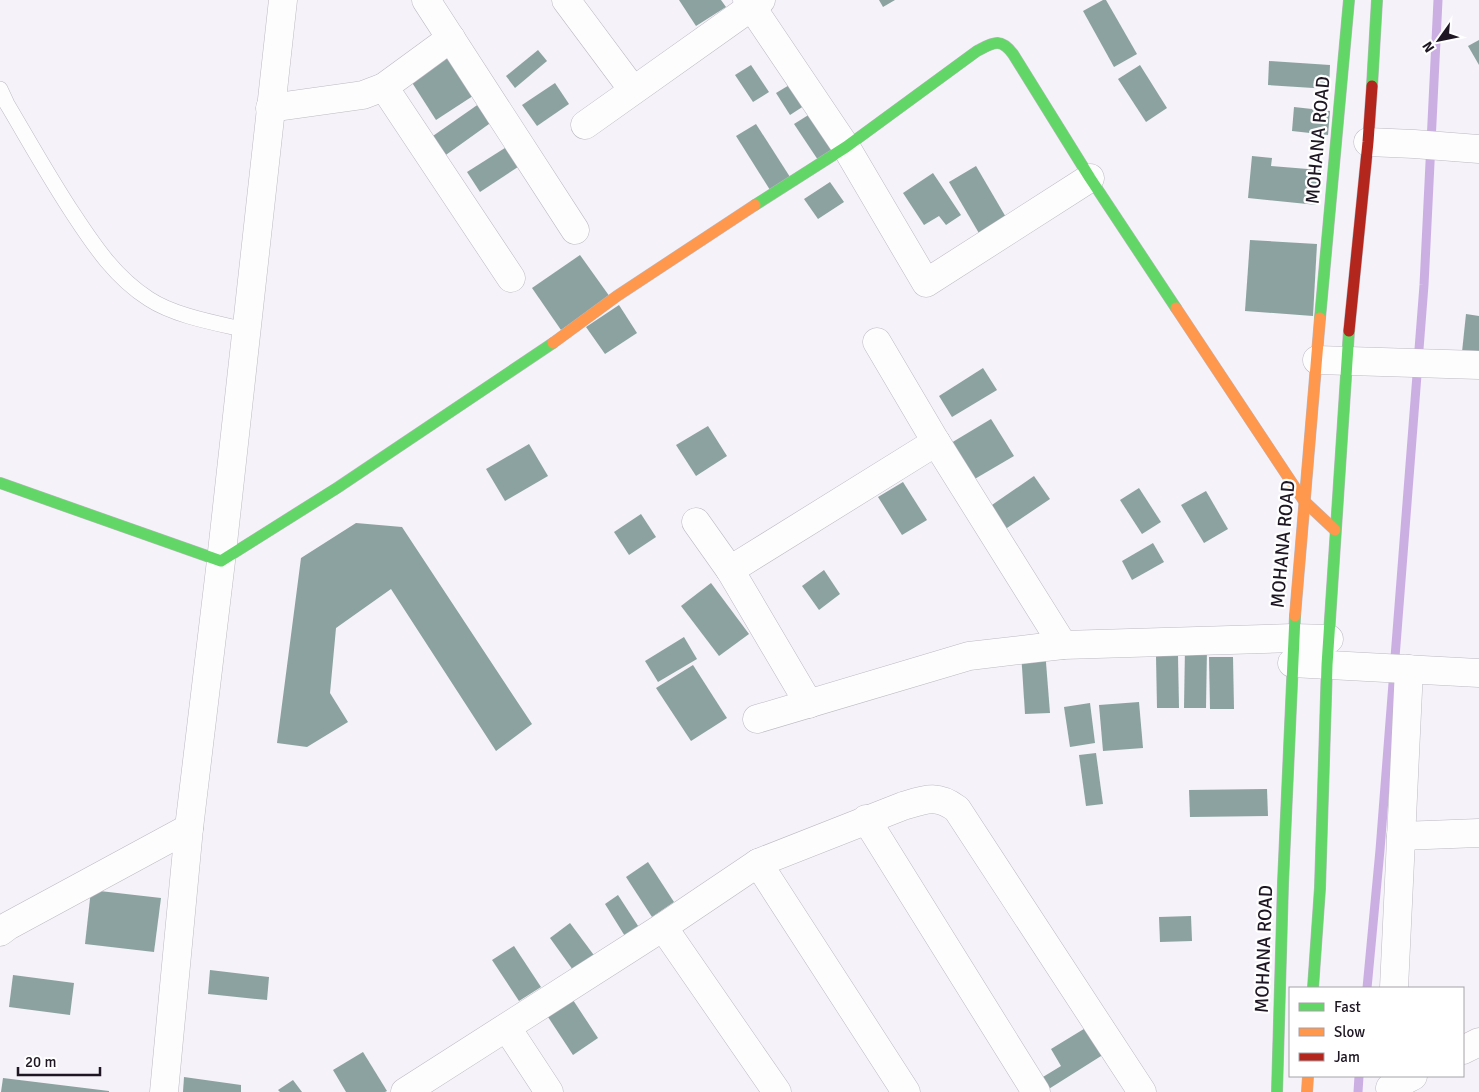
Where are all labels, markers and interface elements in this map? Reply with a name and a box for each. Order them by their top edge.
north arrow [1414,15,1464,65]
text: N [1419,38,1438,56]
street label: MOHANA ROAD [1300,75,1336,205]
street label: MOHANA ROAD [1265,479,1301,609]
street label: MOHANA ROAD [1250,884,1278,1014]
legend [1289,987,1464,1077]
text: Fast [1334,998,1361,1016]
text: Slow [1334,1023,1365,1041]
scale bar [18,1044,100,1076]
text: Jam [1334,1048,1360,1066]
text: 20 m [25,1053,56,1071]

